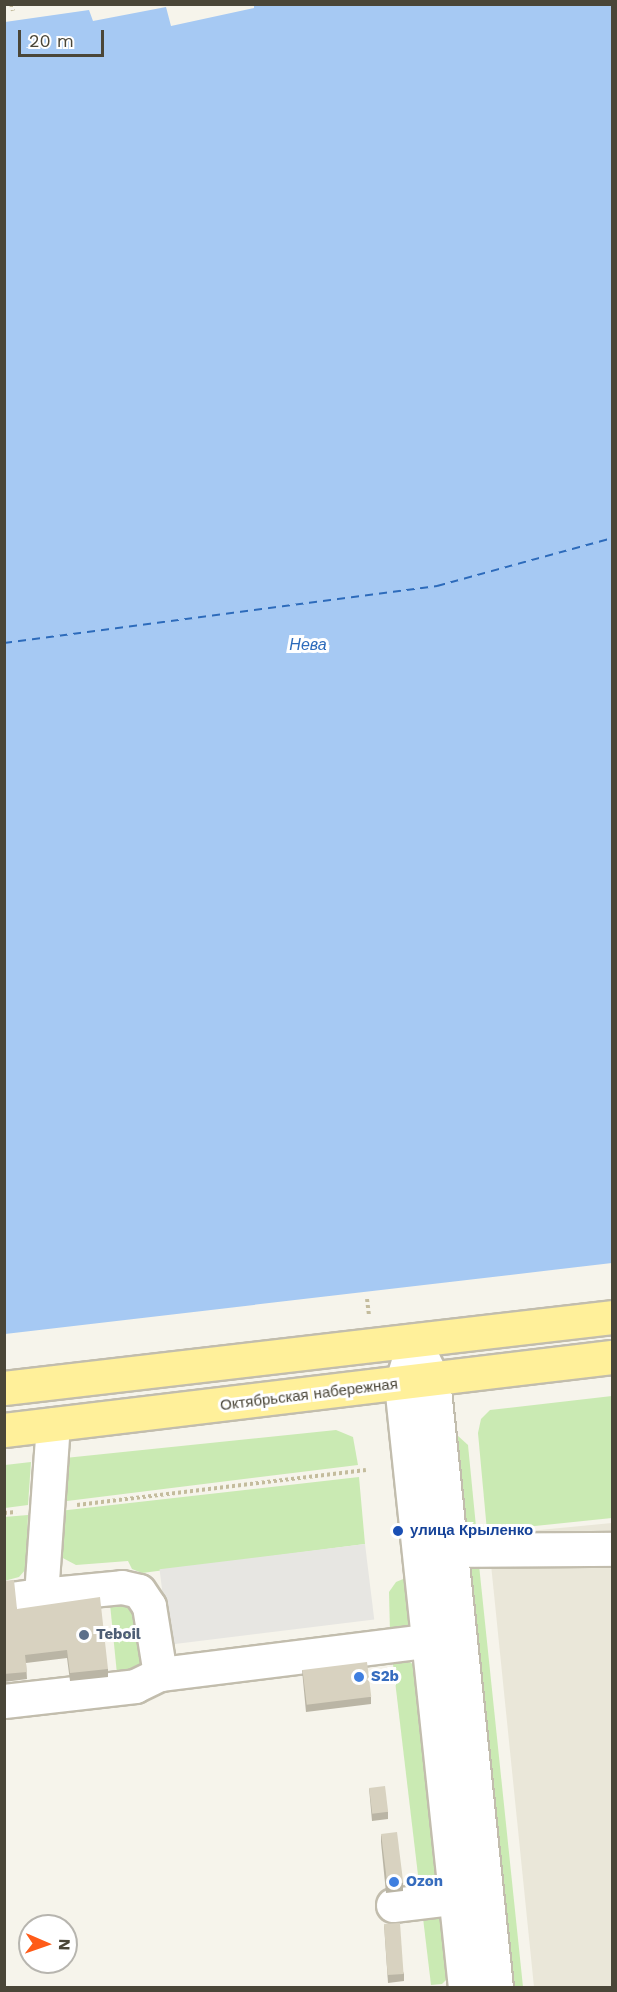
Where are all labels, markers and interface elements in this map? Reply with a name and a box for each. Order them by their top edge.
scale bar [21,18,106,56]
text: 20 m [29,30,74,51]
water label: Нева [289,635,327,655]
street label: Октябрьская набережная [219,1375,399,1415]
place label: улица Крыленко [410,1522,533,1540]
marker: улица Крыленко [391,1524,405,1538]
place label: Teboil [96,1626,141,1644]
marker: Teboil [77,1628,91,1642]
place label: S2b [371,1668,399,1686]
marker: S2b [352,1670,366,1684]
place label: Ozon [406,1873,443,1891]
marker: Ozon [387,1875,401,1889]
north arrow [18,1914,78,1974]
text: N [55,1938,74,1951]

